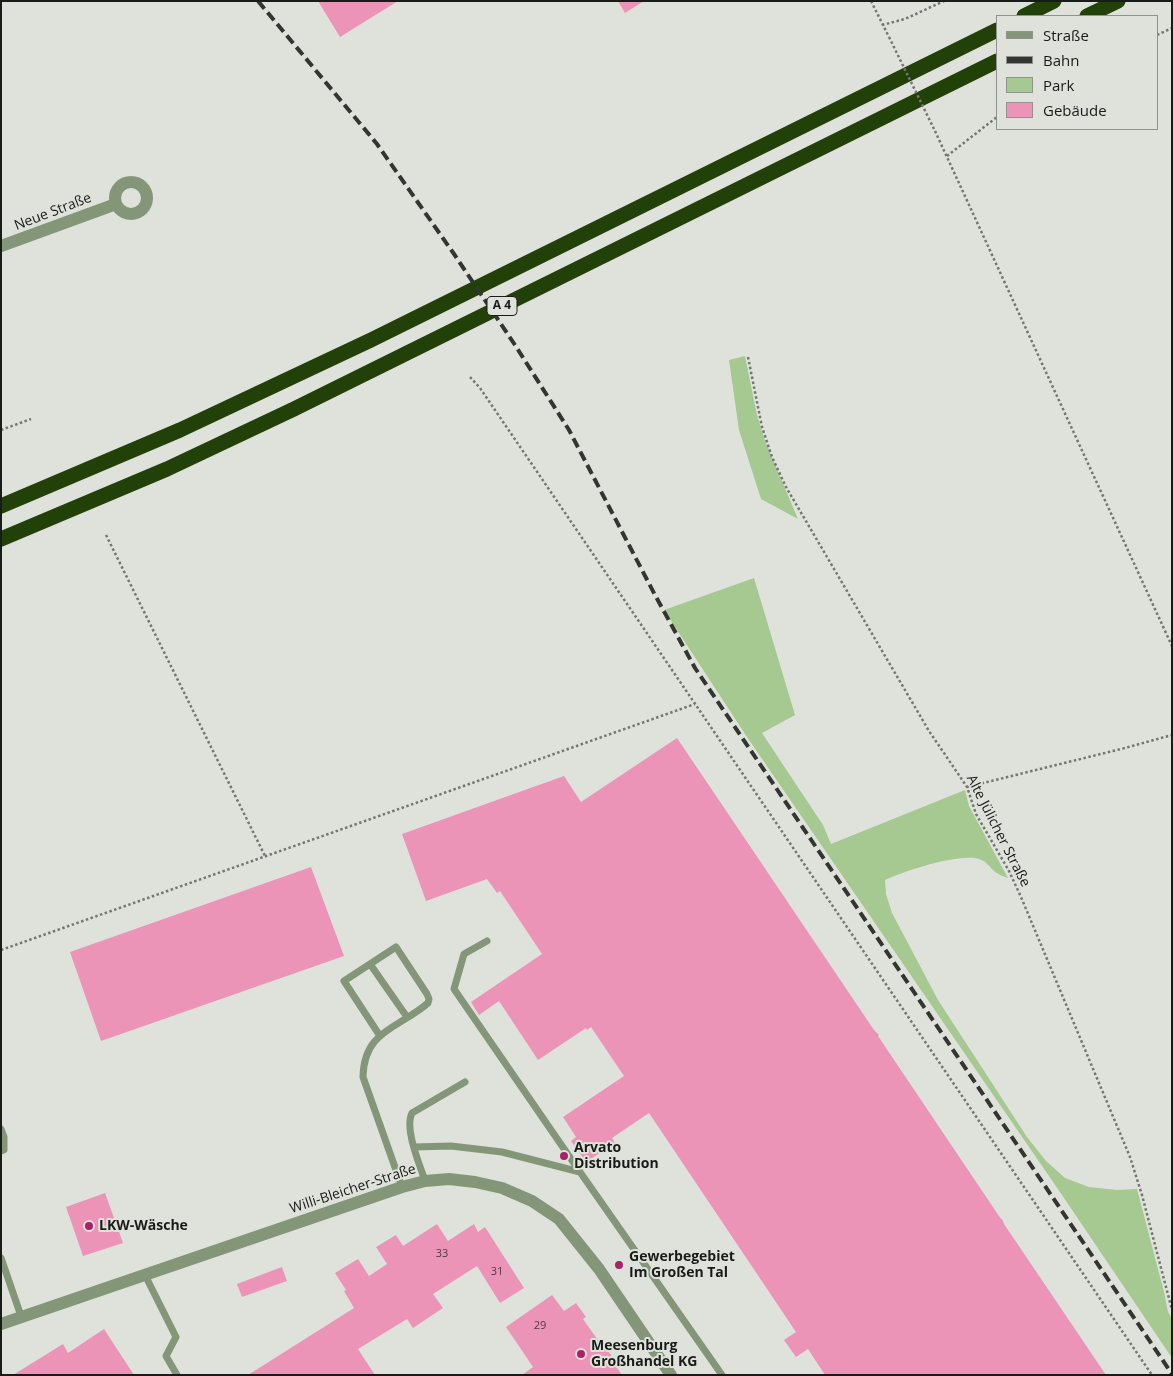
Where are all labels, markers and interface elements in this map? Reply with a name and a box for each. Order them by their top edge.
legend [996,15,1158,130]
text: Straße [1043,25,1089,45]
text: Bahn [1043,50,1079,70]
text: Park [1043,75,1074,95]
text: Gebäude [1043,100,1107,120]
street label: Neue Straße [12,190,94,234]
road number: A 4 [487,296,517,316]
street label: Alte Jülicher Straße [962,772,1034,890]
place label: Arvato Distribution [574,1140,659,1172]
marker: Arvato Distribution [558,1150,570,1162]
street label: Willi-Bleicher-Straße [288,1161,418,1217]
place label: LKW-Wäsche [99,1218,188,1234]
marker: LKW-Wäsche [83,1220,95,1232]
house number: 33 [436,1247,448,1261]
place label: Gewerbegebiet Im Großen Tal [629,1249,735,1282]
marker: Gewerbegebiet Im Großen Tal [613,1259,625,1271]
house number: 31 [491,1265,503,1279]
house number: 29 [534,1319,546,1333]
place label: Meesenburg Großhandel KG [591,1338,697,1370]
marker: Meesenburg Großhandel KG [575,1348,587,1360]

